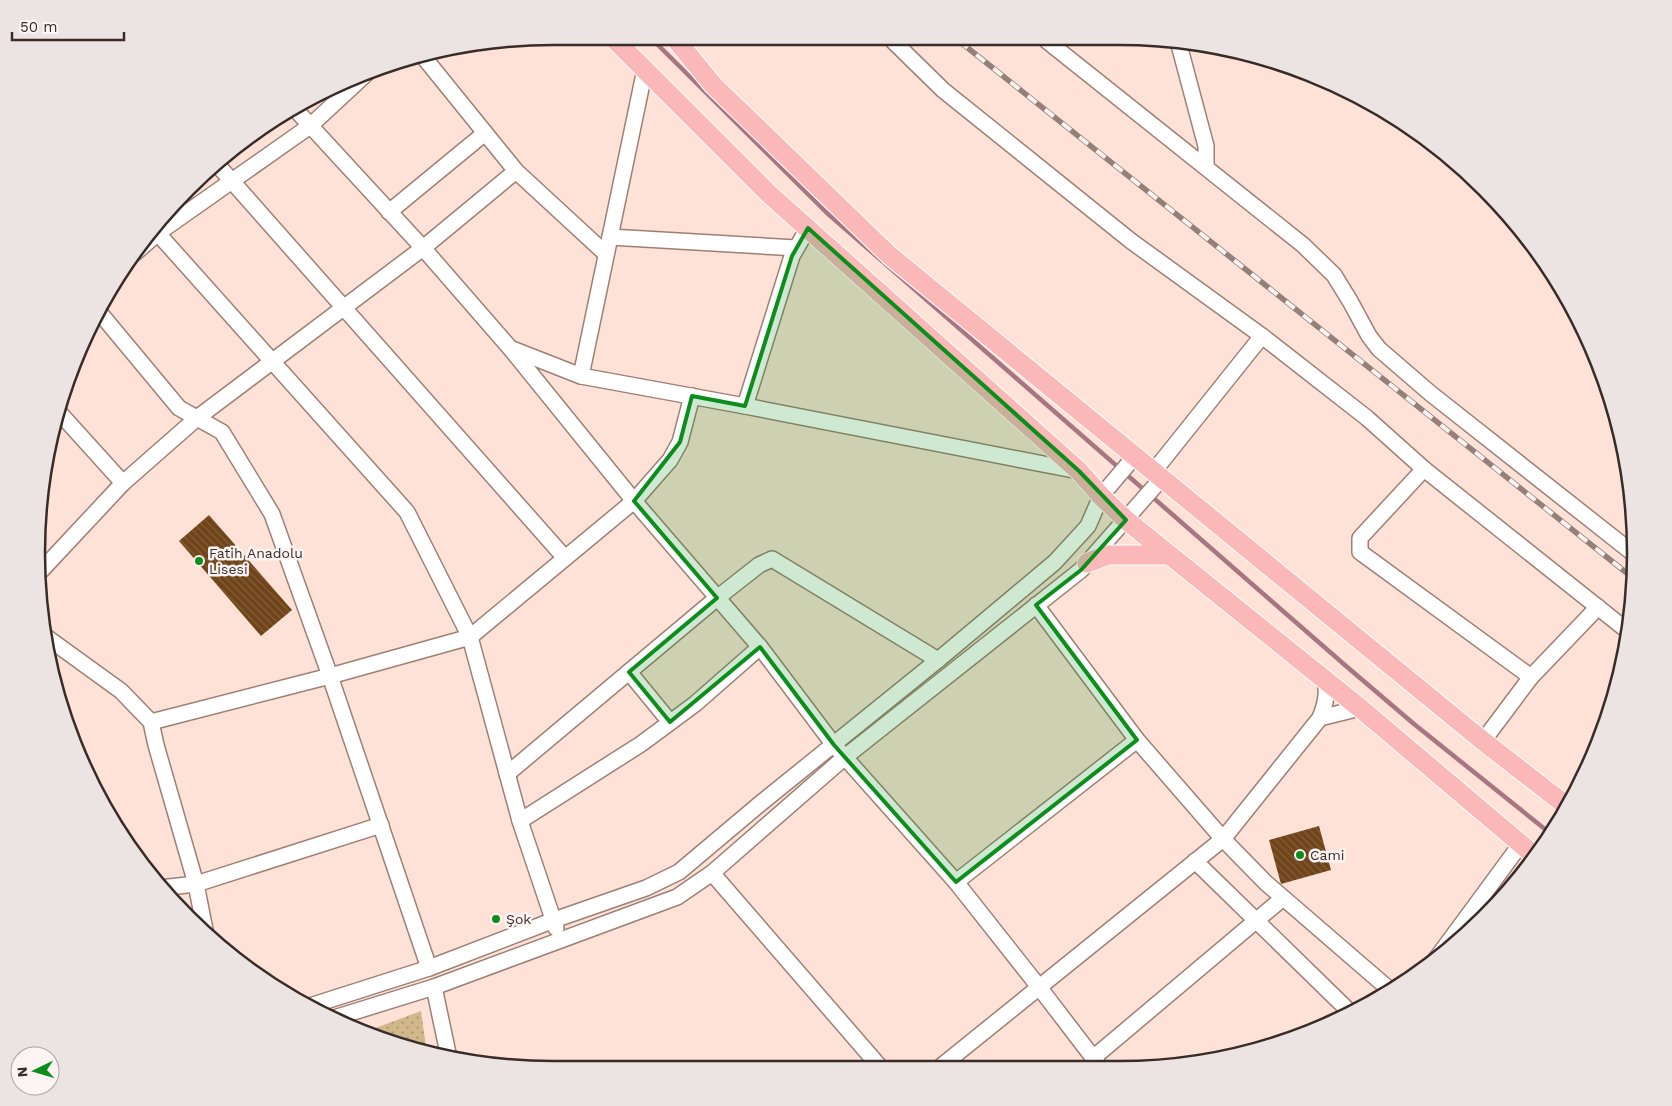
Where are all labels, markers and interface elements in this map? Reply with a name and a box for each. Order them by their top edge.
scale bar [12,10,125,42]
text: 50 m [20,18,57,36]
place label: Fatih Anadolu Lisesi [209,545,303,577]
marker: Fatih Anadolu Lisesi [193,555,205,567]
place label: Cami [1310,847,1345,863]
marker: Cami [1294,849,1306,861]
place label: Şok [506,911,531,927]
marker: Şok [490,913,502,925]
north arrow [10,1046,60,1096]
text: N [14,1066,30,1078]

